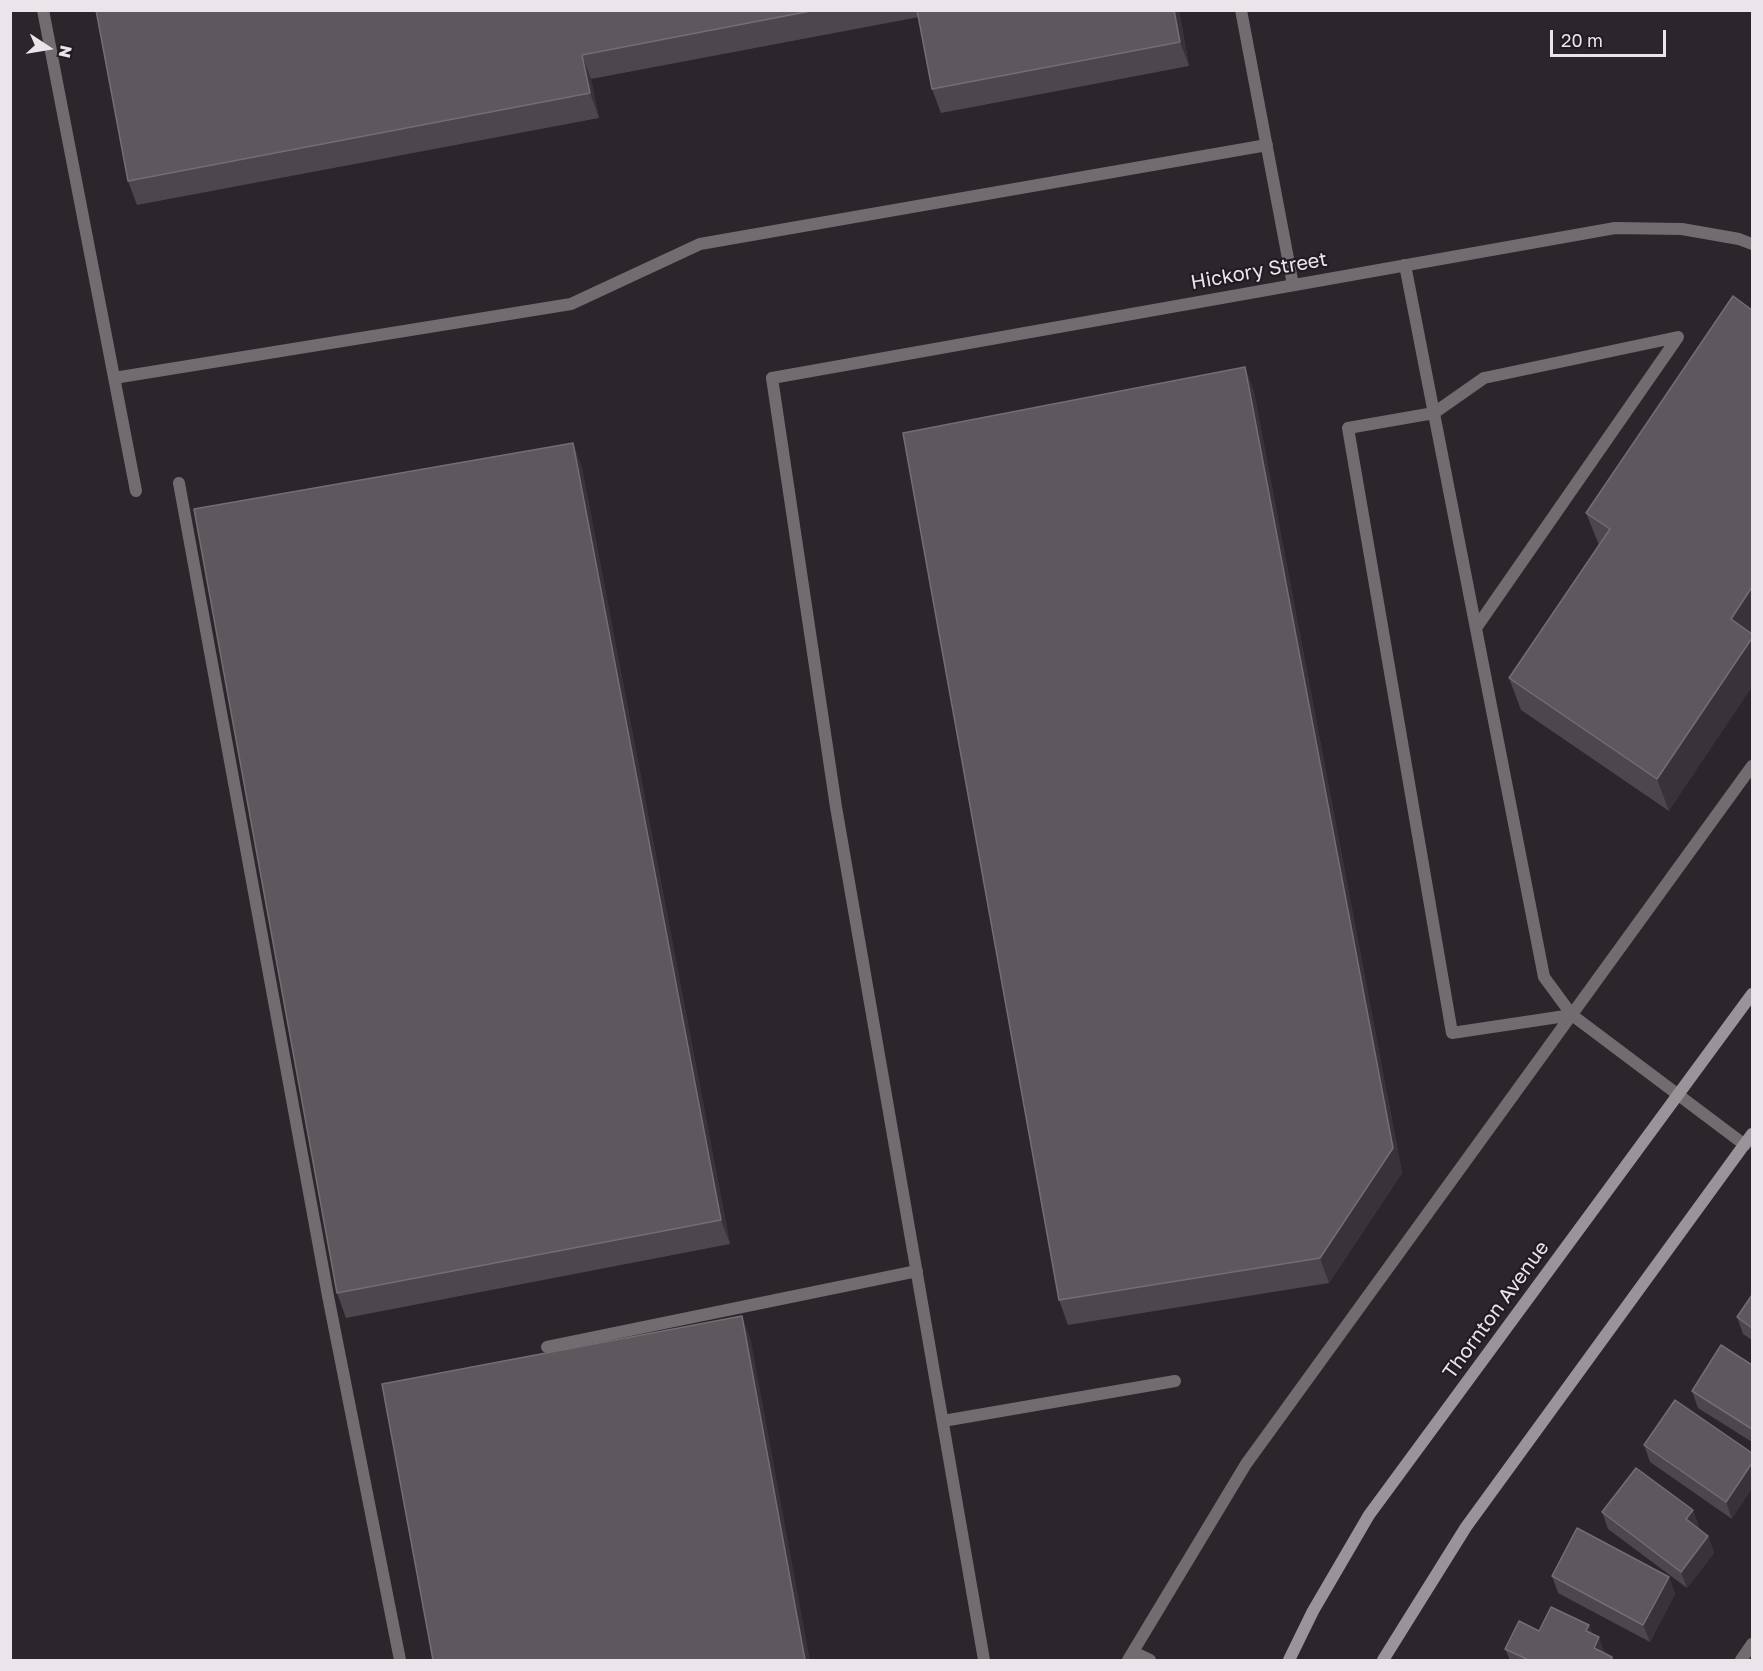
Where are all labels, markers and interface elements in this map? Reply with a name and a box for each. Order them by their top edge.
north arrow [18,18,78,78]
scale bar [1553,18,1668,56]
text: 20 m [1561,29,1603,51]
text: N [55,44,77,60]
street label: Hickory Street [1189,247,1329,295]
street label: Thornton Avenue [1438,1236,1554,1384]

